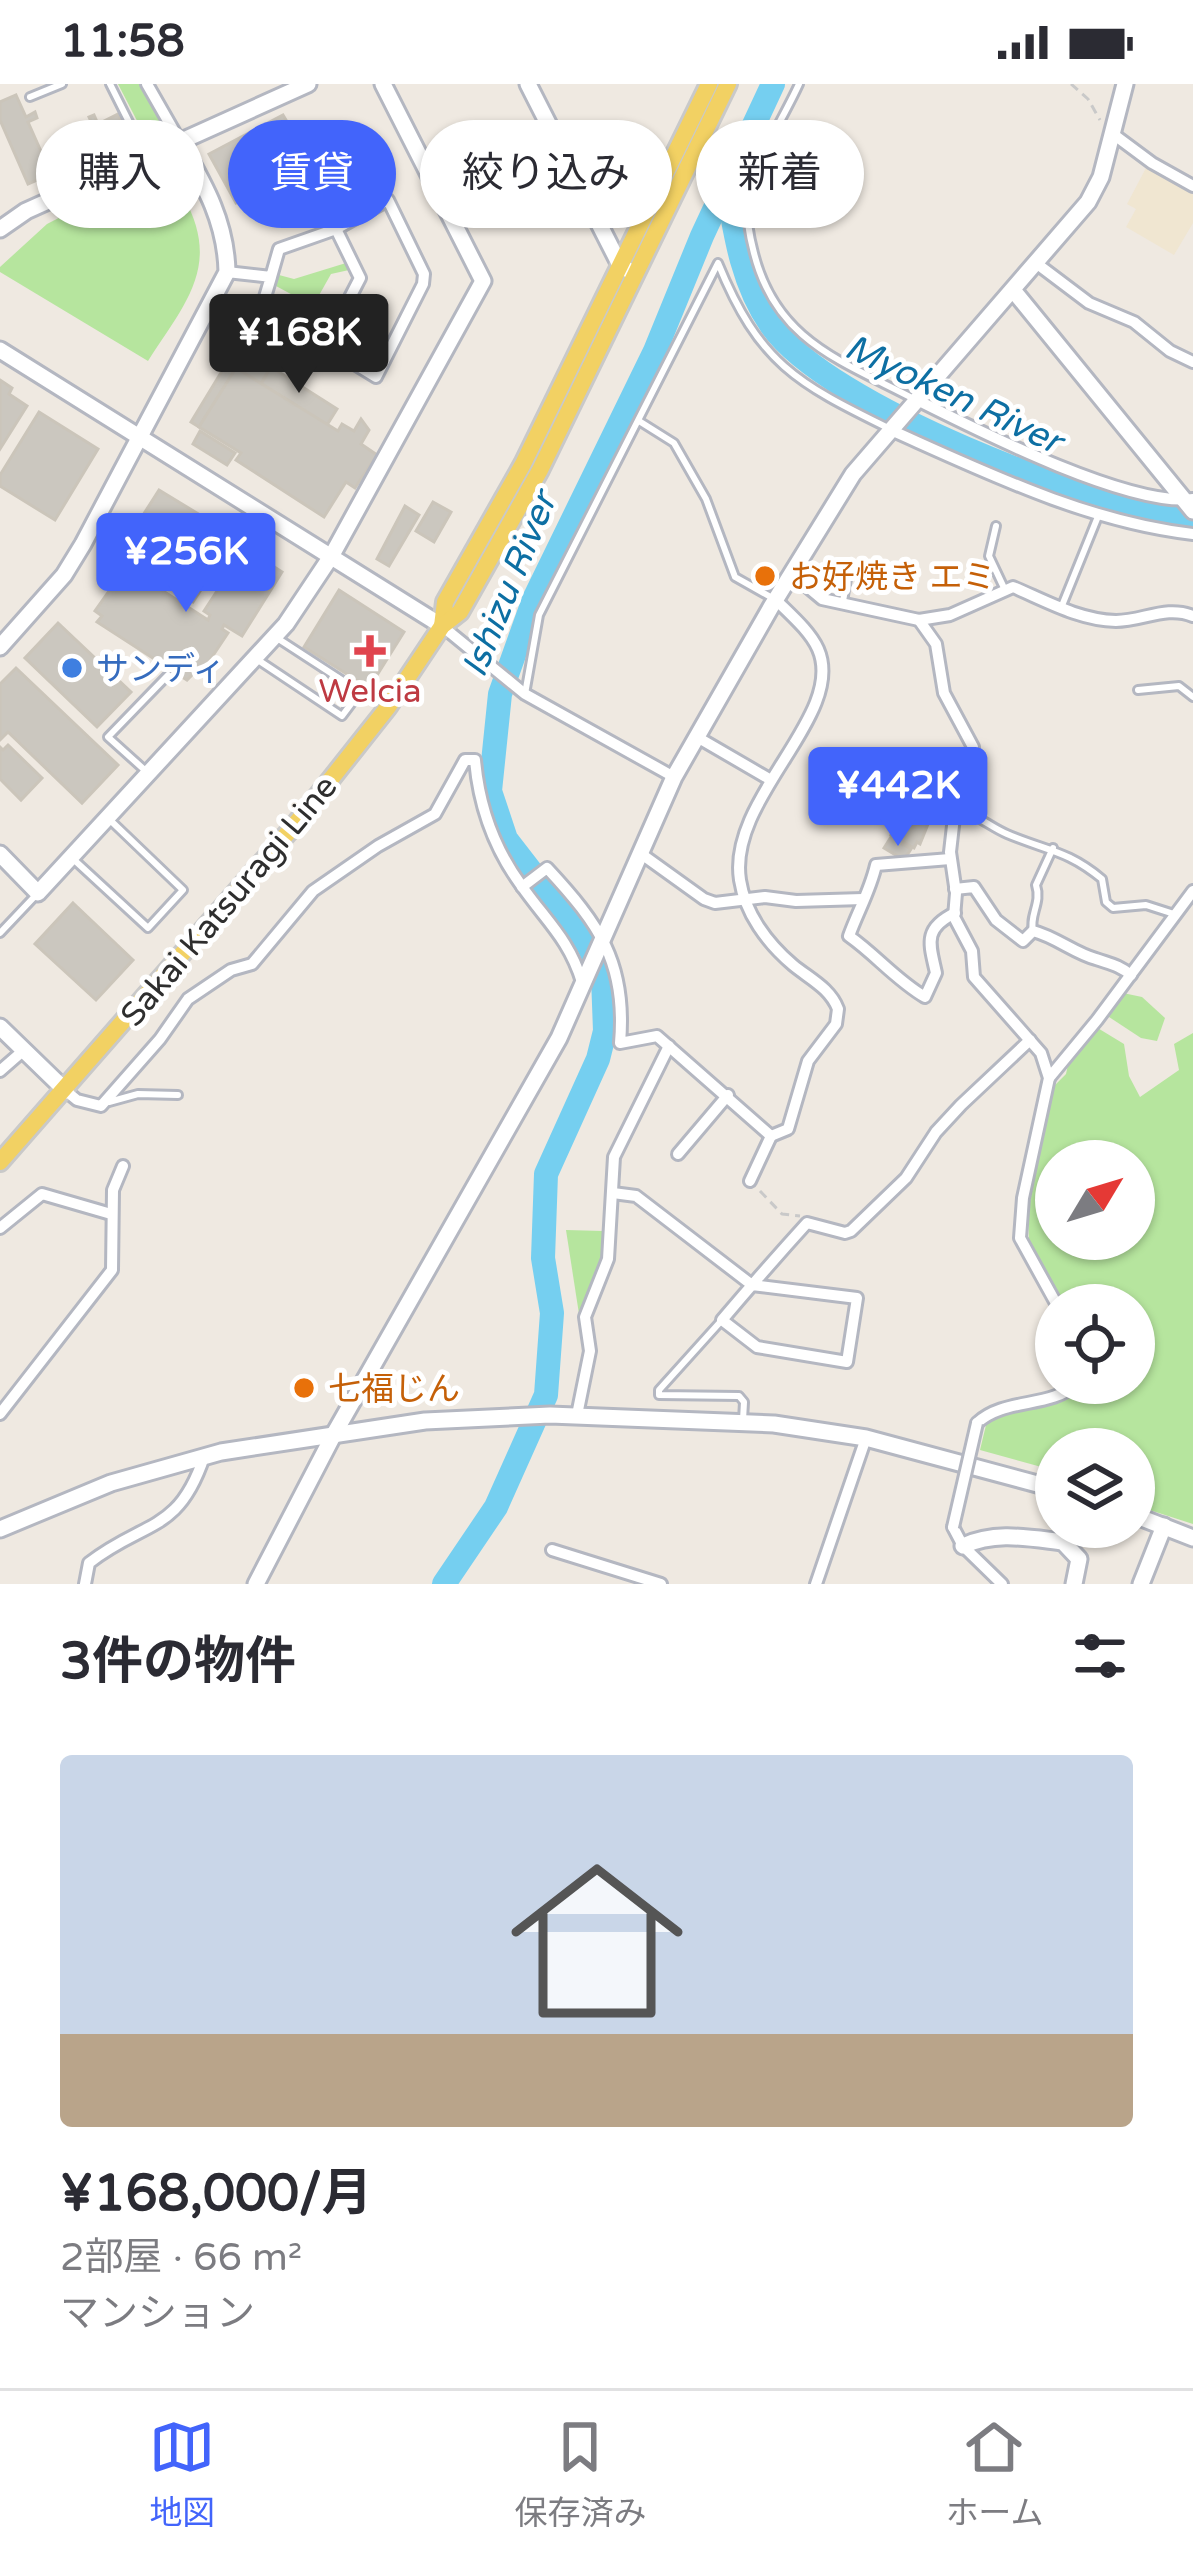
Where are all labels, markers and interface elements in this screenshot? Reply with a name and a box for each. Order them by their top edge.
text: 11:58 [60,15,185,69]
chip: 購入 [36,120,204,228]
chip: 賃貸 [228,120,396,228]
chip: 絞り込み [420,120,672,228]
chip: 新着 [696,120,864,228]
pin: ¥168K [215,294,383,396]
text: ¥168K [236,309,362,356]
water label: Myoken River [838,325,1072,465]
water label: Ishizu River [453,482,567,683]
pin: ¥256K [102,513,270,615]
text: ¥256K [123,528,249,575]
place label: お好焼き エミ [789,558,996,597]
marker: お好焼き エミ [752,563,778,589]
marker: Welcia [357,638,383,664]
place label: サンディ [96,650,226,689]
marker: サンディ [59,655,85,681]
place label: Welcia [318,672,422,711]
pin: ¥442K [814,747,982,849]
text: ¥442K [835,762,961,809]
street label: Sakai Katsuragi Line [113,768,345,1034]
north arrow [1035,1140,1155,1260]
map controls [1035,1140,1155,1548]
button: locate [1035,1284,1155,1404]
place label: 七福じん [328,1370,460,1409]
marker: 七福じん [291,1375,317,1401]
button: layers [1035,1428,1155,1548]
icon: filters [1067,1623,1133,1689]
text: 3件の物件 [60,1631,296,1693]
icon: home [489,1833,705,2049]
text: ¥168,000/月 [60,2163,373,2225]
text: 2部屋 · 66 m² [60,2234,302,2281]
text: マンション [60,2290,255,2337]
tab: 地図 [149,2414,215,2534]
tab: 保存済み [514,2414,646,2534]
tab: ホーム [945,2414,1043,2534]

